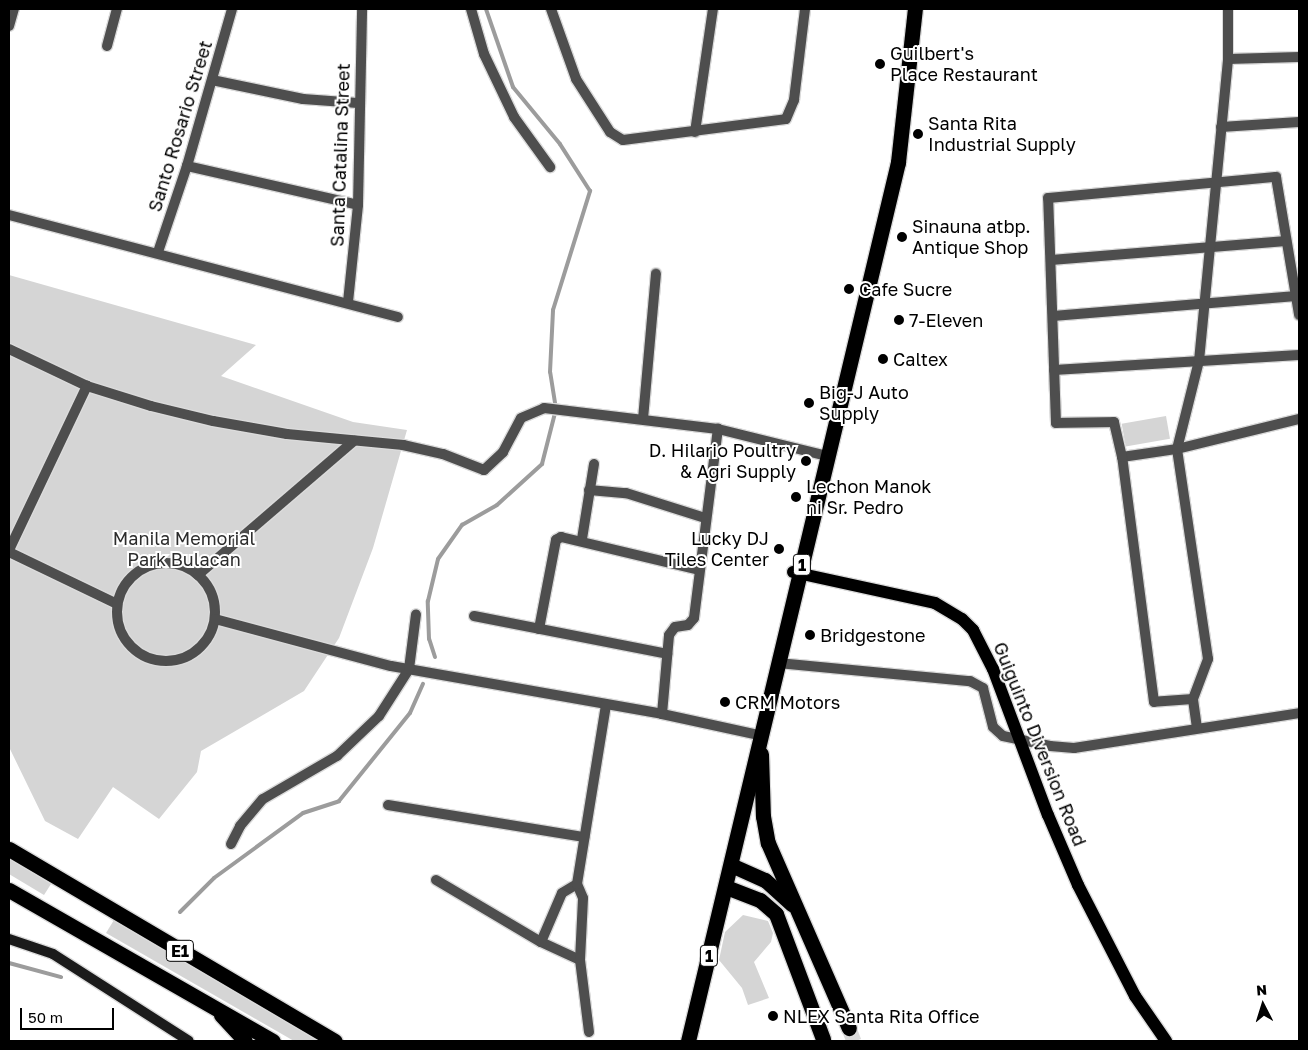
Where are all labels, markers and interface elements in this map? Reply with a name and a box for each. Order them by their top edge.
street label: Santo Rosario Street [144,38,216,214]
place label: Guilbert's Place Restaurant [890,43,1038,86]
marker: Guilbert's Place Restaurant [874,58,886,70]
street label: Santa Catalina Street [326,63,354,247]
place label: Santa Rita Industrial Supply [928,113,1076,156]
marker: Santa Rita Industrial Supply [912,128,924,140]
place label: Sinauna atbp. Antique Shop [912,216,1031,258]
marker: Sinauna atbp. Antique Shop [896,231,908,243]
place label: Cafe Sucre [859,278,952,300]
marker: Cafe Sucre [843,283,855,295]
place label: 7-Eleven [909,309,983,331]
marker: 7-Eleven [893,314,905,326]
place label: Caltex [893,348,948,370]
marker: Caltex [877,353,889,365]
place label: Big-J Auto Supply [819,382,909,424]
marker: Big-J Auto Supply [803,397,815,409]
place label: D. Hilario Poultry & Agri Supply [649,440,796,482]
marker: D. Hilario Poultry & Agri Supply [800,455,812,467]
place label: Lechon Manok ni Sr. Pedro [806,476,931,518]
marker: Lechon Manok ni Sr. Pedro [790,491,802,503]
park label: Manila Memorial Park Bulacan [113,528,255,570]
place label: Lucky DJ Tiles Center [665,528,769,570]
marker: Lucky DJ Tiles Center [773,543,785,555]
road number: 1 [792,552,812,578]
place label: Bridgestone [820,624,926,646]
marker: Bridgestone [804,629,816,641]
street label: Guiguinto Diversion Road [989,639,1091,849]
place label: CRM Motors [735,691,840,713]
marker: CRM Motors [719,696,731,708]
road number: E1 [165,938,195,964]
road number: 1 [699,942,719,969]
north arrow [1238,980,1288,1030]
text: N [1256,981,1268,998]
scale bar [22,998,116,1030]
place label: NLEX Santa Rita Office [783,1005,979,1027]
text: 50 m [28,1008,63,1026]
marker: NLEX Santa Rita Office [767,1010,779,1022]

